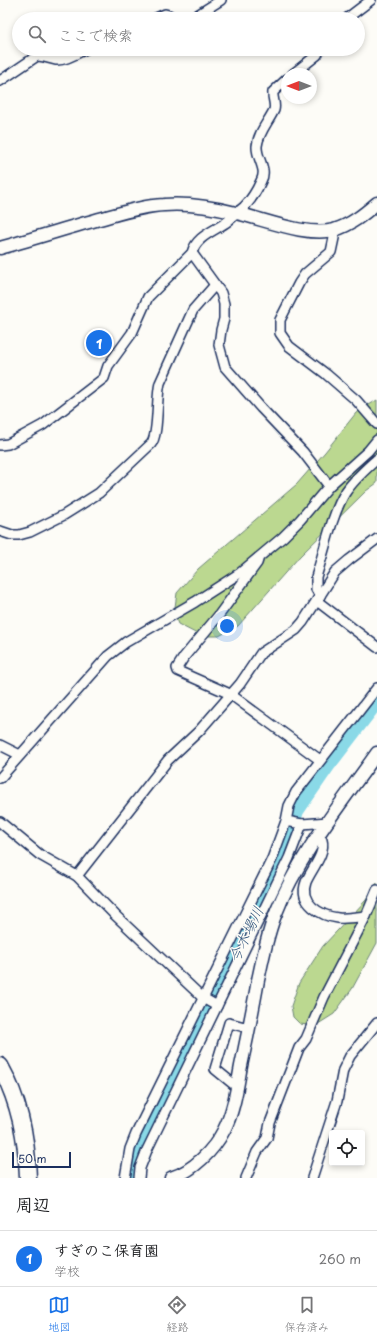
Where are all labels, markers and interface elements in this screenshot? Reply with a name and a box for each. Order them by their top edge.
search box [12,12,365,56]
icon: search [26,23,48,45]
text: ここで検索 [58,23,133,46]
north arrow [281,68,317,104]
pin: 1 [86,328,112,358]
your location [217,616,237,636]
water label: 今木場川 [222,902,268,966]
map controls [329,1130,365,1166]
button: locate [329,1130,365,1166]
scale bar [12,1150,71,1169]
text: 50 m [18,1150,47,1167]
text: 周辺 [16,1191,50,1217]
text: すぎのこ保育園 [54,1238,159,1261]
text: 1 [26,1249,32,1268]
text: 260 m [319,1249,361,1268]
text: 学校 [54,1261,80,1280]
tab: 地図 [48,1294,70,1335]
tab: 経路 [166,1294,188,1335]
tab: 保存済み [285,1294,329,1335]

